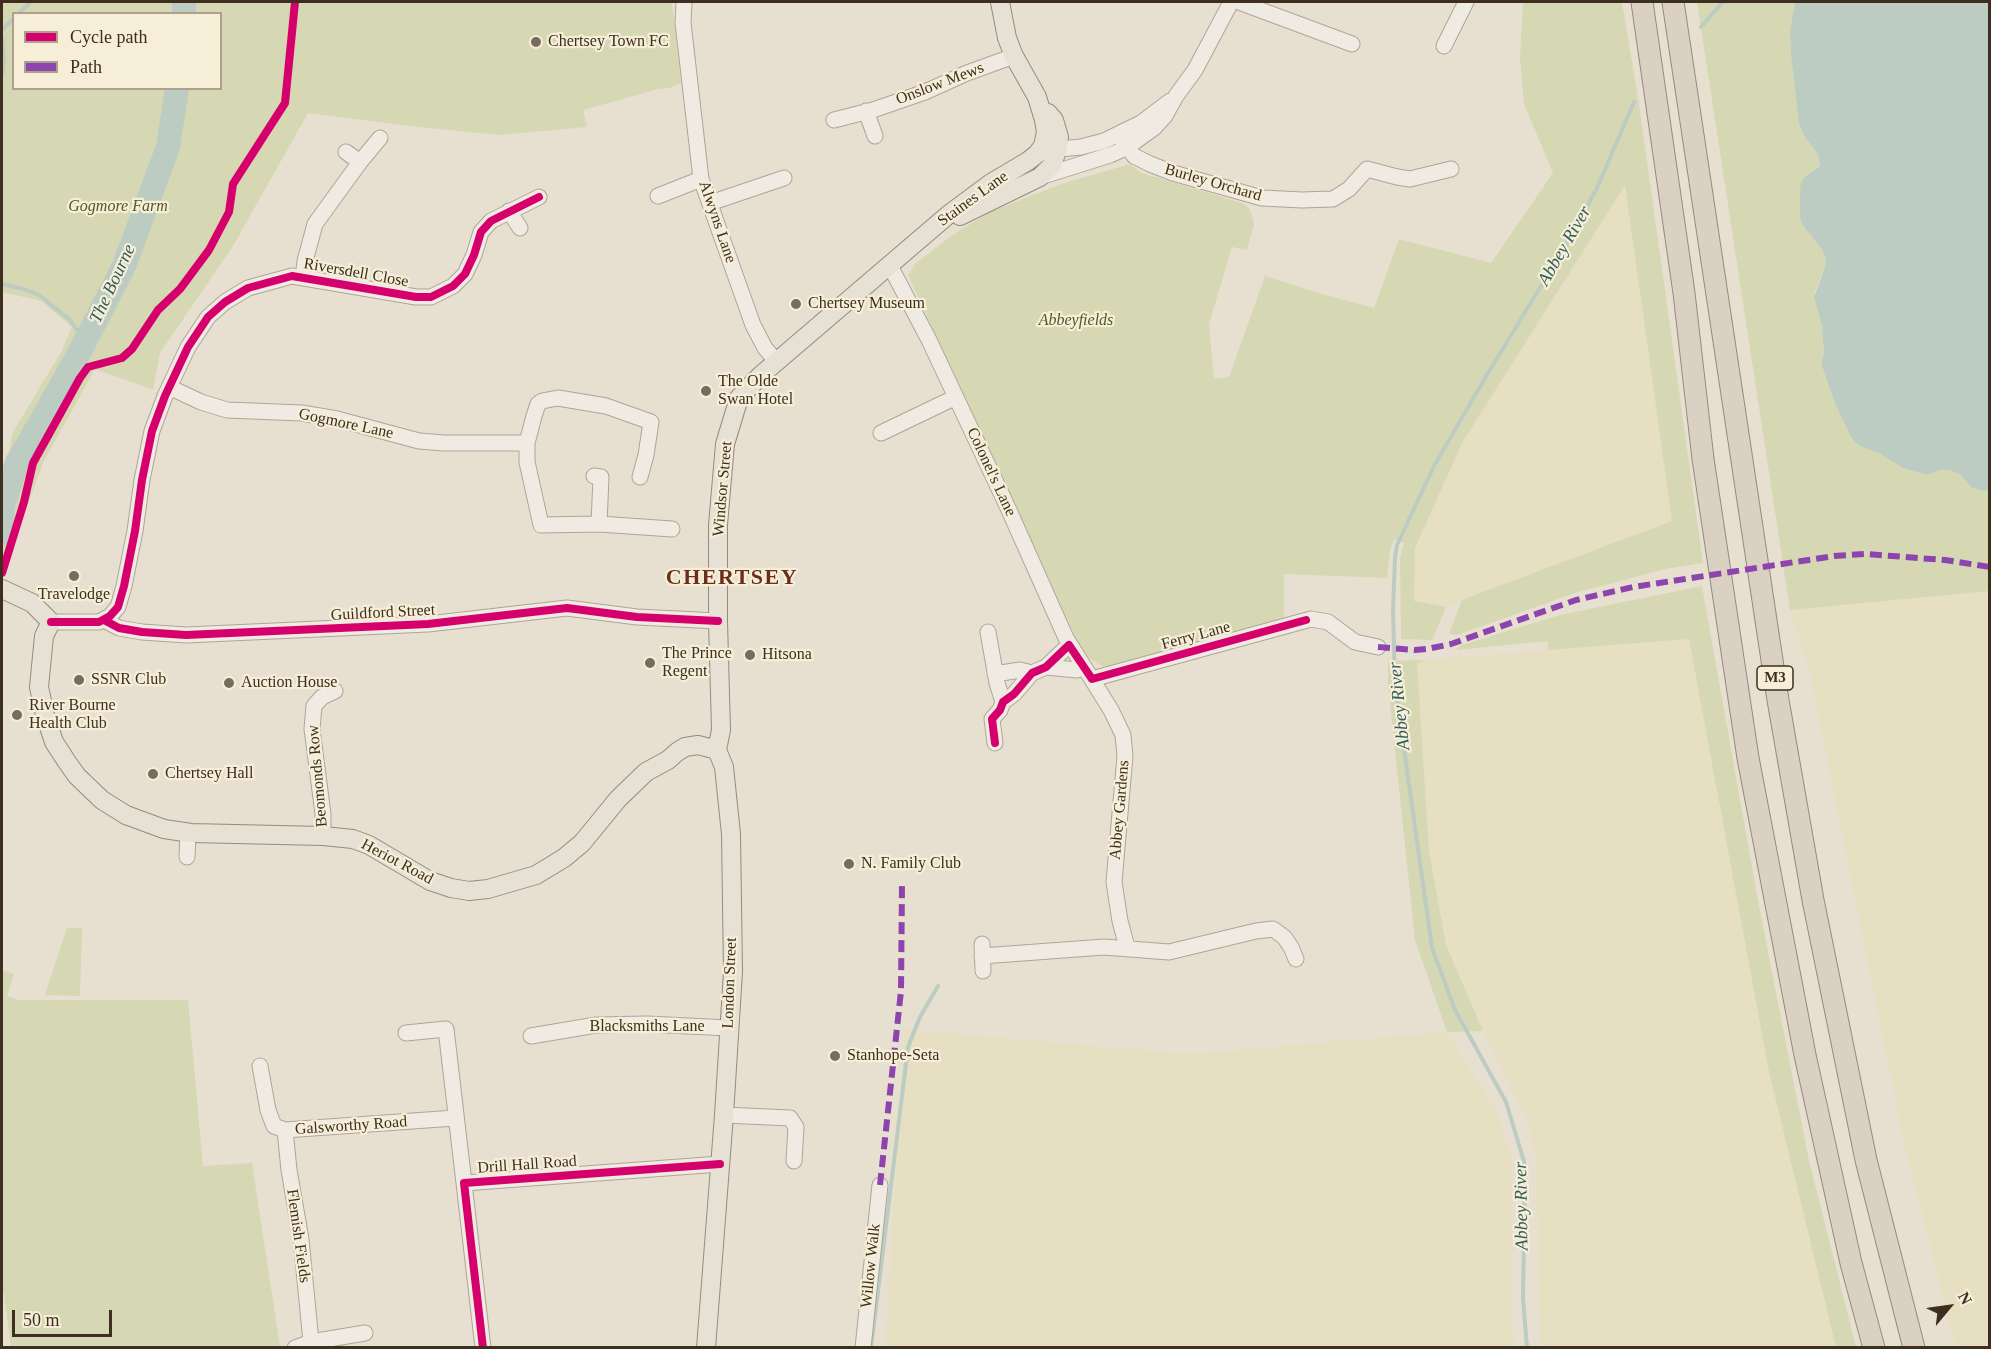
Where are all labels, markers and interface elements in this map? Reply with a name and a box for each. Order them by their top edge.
legend [12,12,222,90]
text: Cycle path [70,27,147,47]
place label: Chertsey Town FC [548,32,669,52]
marker: Chertsey Town FC [529,35,543,49]
text: Path [70,57,102,77]
street label: Onslow Mews [893,58,987,110]
street label: Burley Orchard [1162,160,1264,206]
street label: Staines Lane [934,167,1012,231]
street label: Alwyns Lane [694,178,740,266]
park label: Gogmore Farm [68,197,168,217]
water label: Abbey River [1534,202,1596,290]
water label: The Bourne [85,241,141,327]
street label: Riversdell Close [302,254,410,292]
place label: Chertsey Museum [808,294,925,314]
marker: Chertsey Museum [789,297,803,311]
park label: Abbeyfields [1039,311,1113,331]
place label: The Olde Swan Hotel [718,372,793,410]
marker: The Olde Swan Hotel [699,384,713,398]
street label: Gogmore Lane [297,405,395,443]
street label: Colonel's Lane [962,425,1020,519]
street label: Windsor Street [709,440,737,538]
district label: CHERTSEY [666,565,798,591]
marker: Travelodge [67,569,81,583]
place label: Travelodge [38,585,110,605]
street label: Guildford Street [330,601,436,625]
street label: Ferry Lane [1159,618,1233,654]
place label: The Prince Regent [662,644,732,682]
place label: Hitsona [762,645,812,665]
marker: Hitsona [743,648,757,662]
marker: The Prince Regent [643,656,657,670]
water label: Abbey River [1385,661,1415,751]
road number: M3 [1757,666,1793,690]
place label: SSNR Club [91,670,166,690]
marker: SSNR Club [72,673,86,687]
place label: Auction House [241,673,337,693]
marker: Auction House [222,676,236,690]
place label: River Bourne Health Club [29,696,116,734]
marker: River Bourne Health Club [10,708,24,722]
street label: Beomonds Row [304,724,332,828]
street label: Abbey Gardens [1106,759,1134,861]
place label: Chertsey Hall [165,764,253,784]
marker: Chertsey Hall [146,767,160,781]
street label: Heriot Road [358,835,436,889]
place label: N. Family Club [861,854,961,874]
marker: N. Family Club [842,857,856,871]
street label: London Street [719,937,741,1029]
street label: Blacksmiths Lane [589,1017,705,1037]
place label: Stanhope-Seta [847,1046,939,1066]
marker: Stanhope-Seta [828,1049,842,1063]
street label: Galsworthy Road [294,1113,408,1139]
street label: Drill Hall Road [477,1152,577,1178]
water label: Abbey River [1510,1162,1534,1250]
street label: Flemish Fields [282,1188,314,1284]
street label: Willow Walk [857,1223,885,1309]
north arrow [1919,1277,1979,1337]
text: N [1955,1289,1975,1307]
scale bar [15,1298,116,1336]
text: 50 m [23,1310,60,1330]

